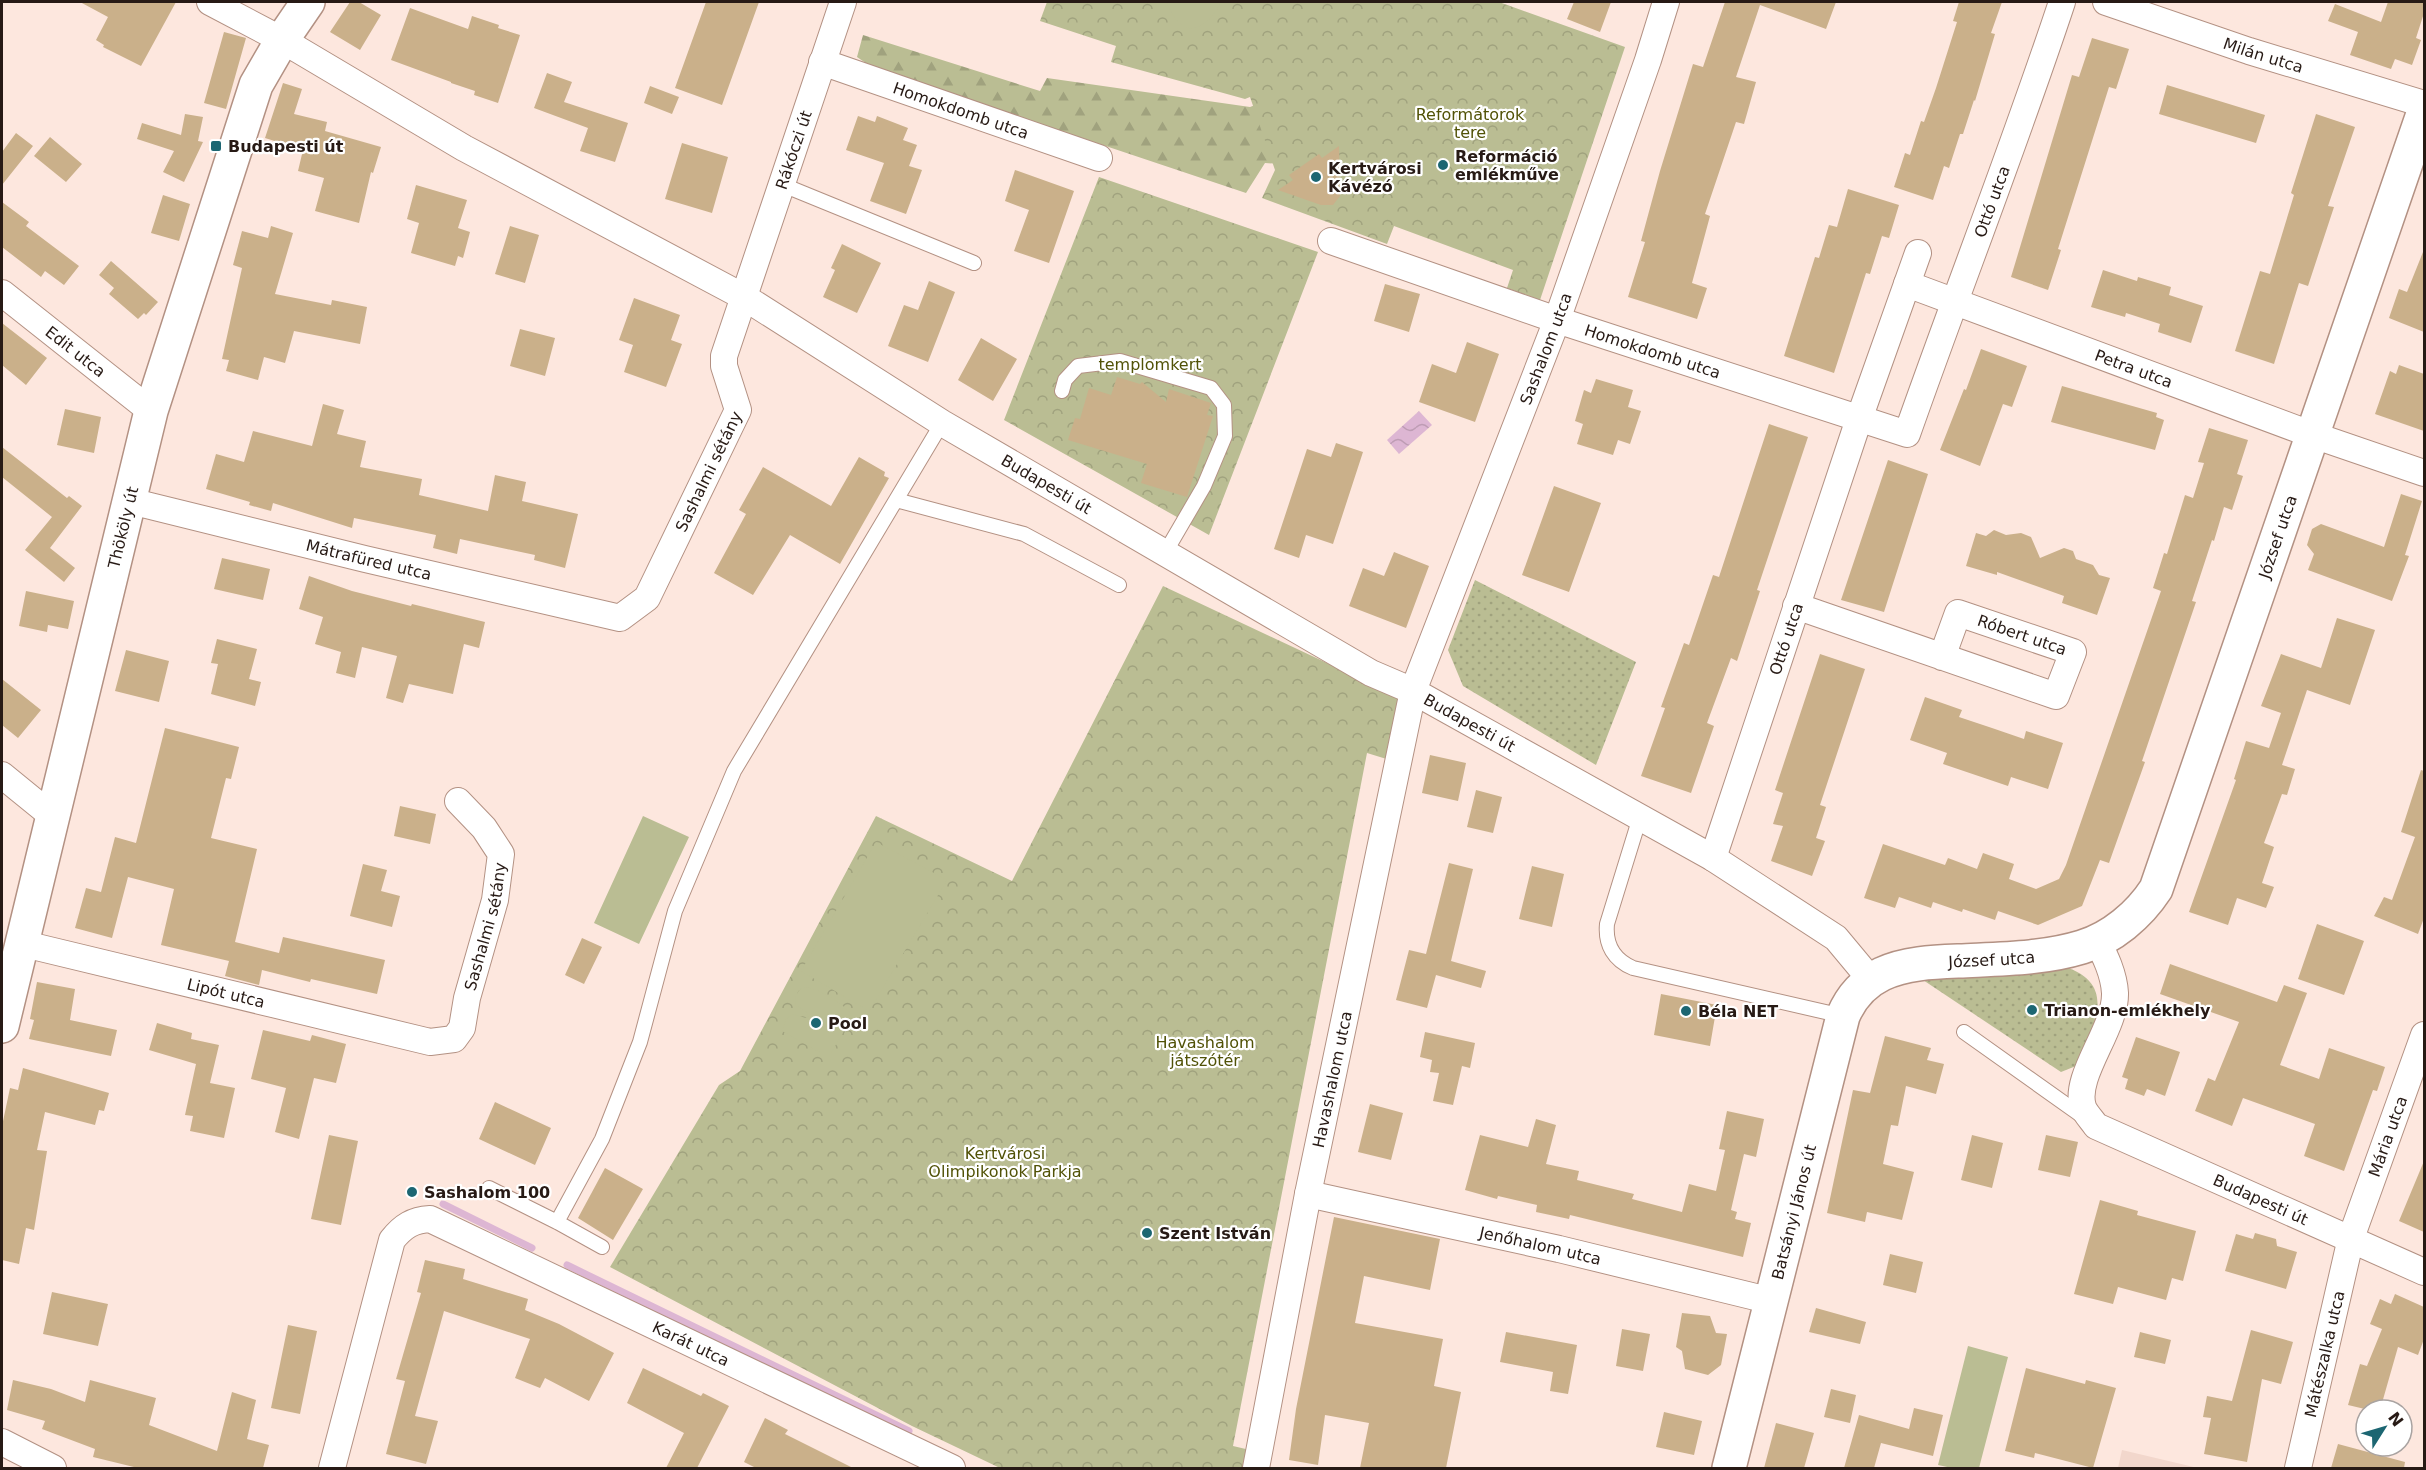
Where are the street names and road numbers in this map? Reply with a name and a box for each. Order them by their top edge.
street label: Milán utca [2221,33,2306,76]
street label: Homokdomb utca [891,78,1031,142]
street label: Rákóczi út [771,108,815,192]
street label: Ottó utca [1970,163,2014,240]
street label: Sashalom utca [1516,290,1575,407]
street label: Homokdomb utca [1582,320,1723,382]
street label: Edit utca [42,322,109,381]
street label: Petra utca [2092,345,2175,392]
street label: Sashalmi sétány [671,408,746,535]
street label: Budapesti út [998,450,1095,518]
street label: Thököly út [103,485,142,571]
street label: József utca [2254,493,2300,582]
street label: Mátrafüred utca [304,535,434,584]
street label: Ottó utca [1765,600,1807,677]
street label: Róbert utca [1975,611,2069,659]
street label: Budapesti út [1421,690,1519,756]
street label: Sashalmi sétány [460,861,509,993]
street label: József utca [1947,947,2036,971]
street label: Lipót utca [185,974,267,1011]
street label: Havashalom utca [1308,1009,1355,1150]
street label: Mária utca [2364,1093,2411,1179]
street label: Batsányi János út [1767,1142,1820,1282]
street label: Budapesti út [2210,1170,2311,1229]
street label: Jenőhalom utca [1477,1222,1603,1268]
street label: Mátészalka utca [2300,1289,2348,1419]
street label: Karát utca [650,1317,733,1370]

